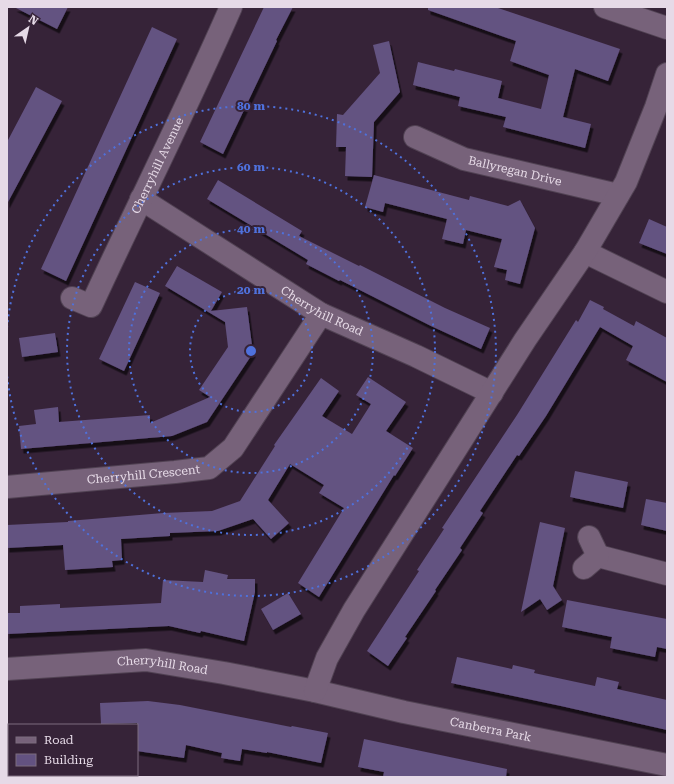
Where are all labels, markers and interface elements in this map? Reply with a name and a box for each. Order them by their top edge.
north arrow [8,8,48,48]
text: N [26,12,41,28]
text: 80 m [237,99,265,113]
street label: Cherryhill Avenue [128,115,187,216]
street label: Ballyregan Drive [467,153,563,189]
text: 60 m [237,160,265,174]
text: 40 m [237,222,265,236]
text: 20 m [237,283,265,297]
street label: Cherryhill Road [278,283,366,339]
centre of rings [244,344,258,358]
street label: Cherryhill Crescent [86,462,201,487]
street label: Cherryhill Road [116,653,209,677]
street label: Canberra Park [449,714,533,745]
legend [8,724,138,776]
text: Road [44,733,74,747]
text: Building [44,753,93,767]

